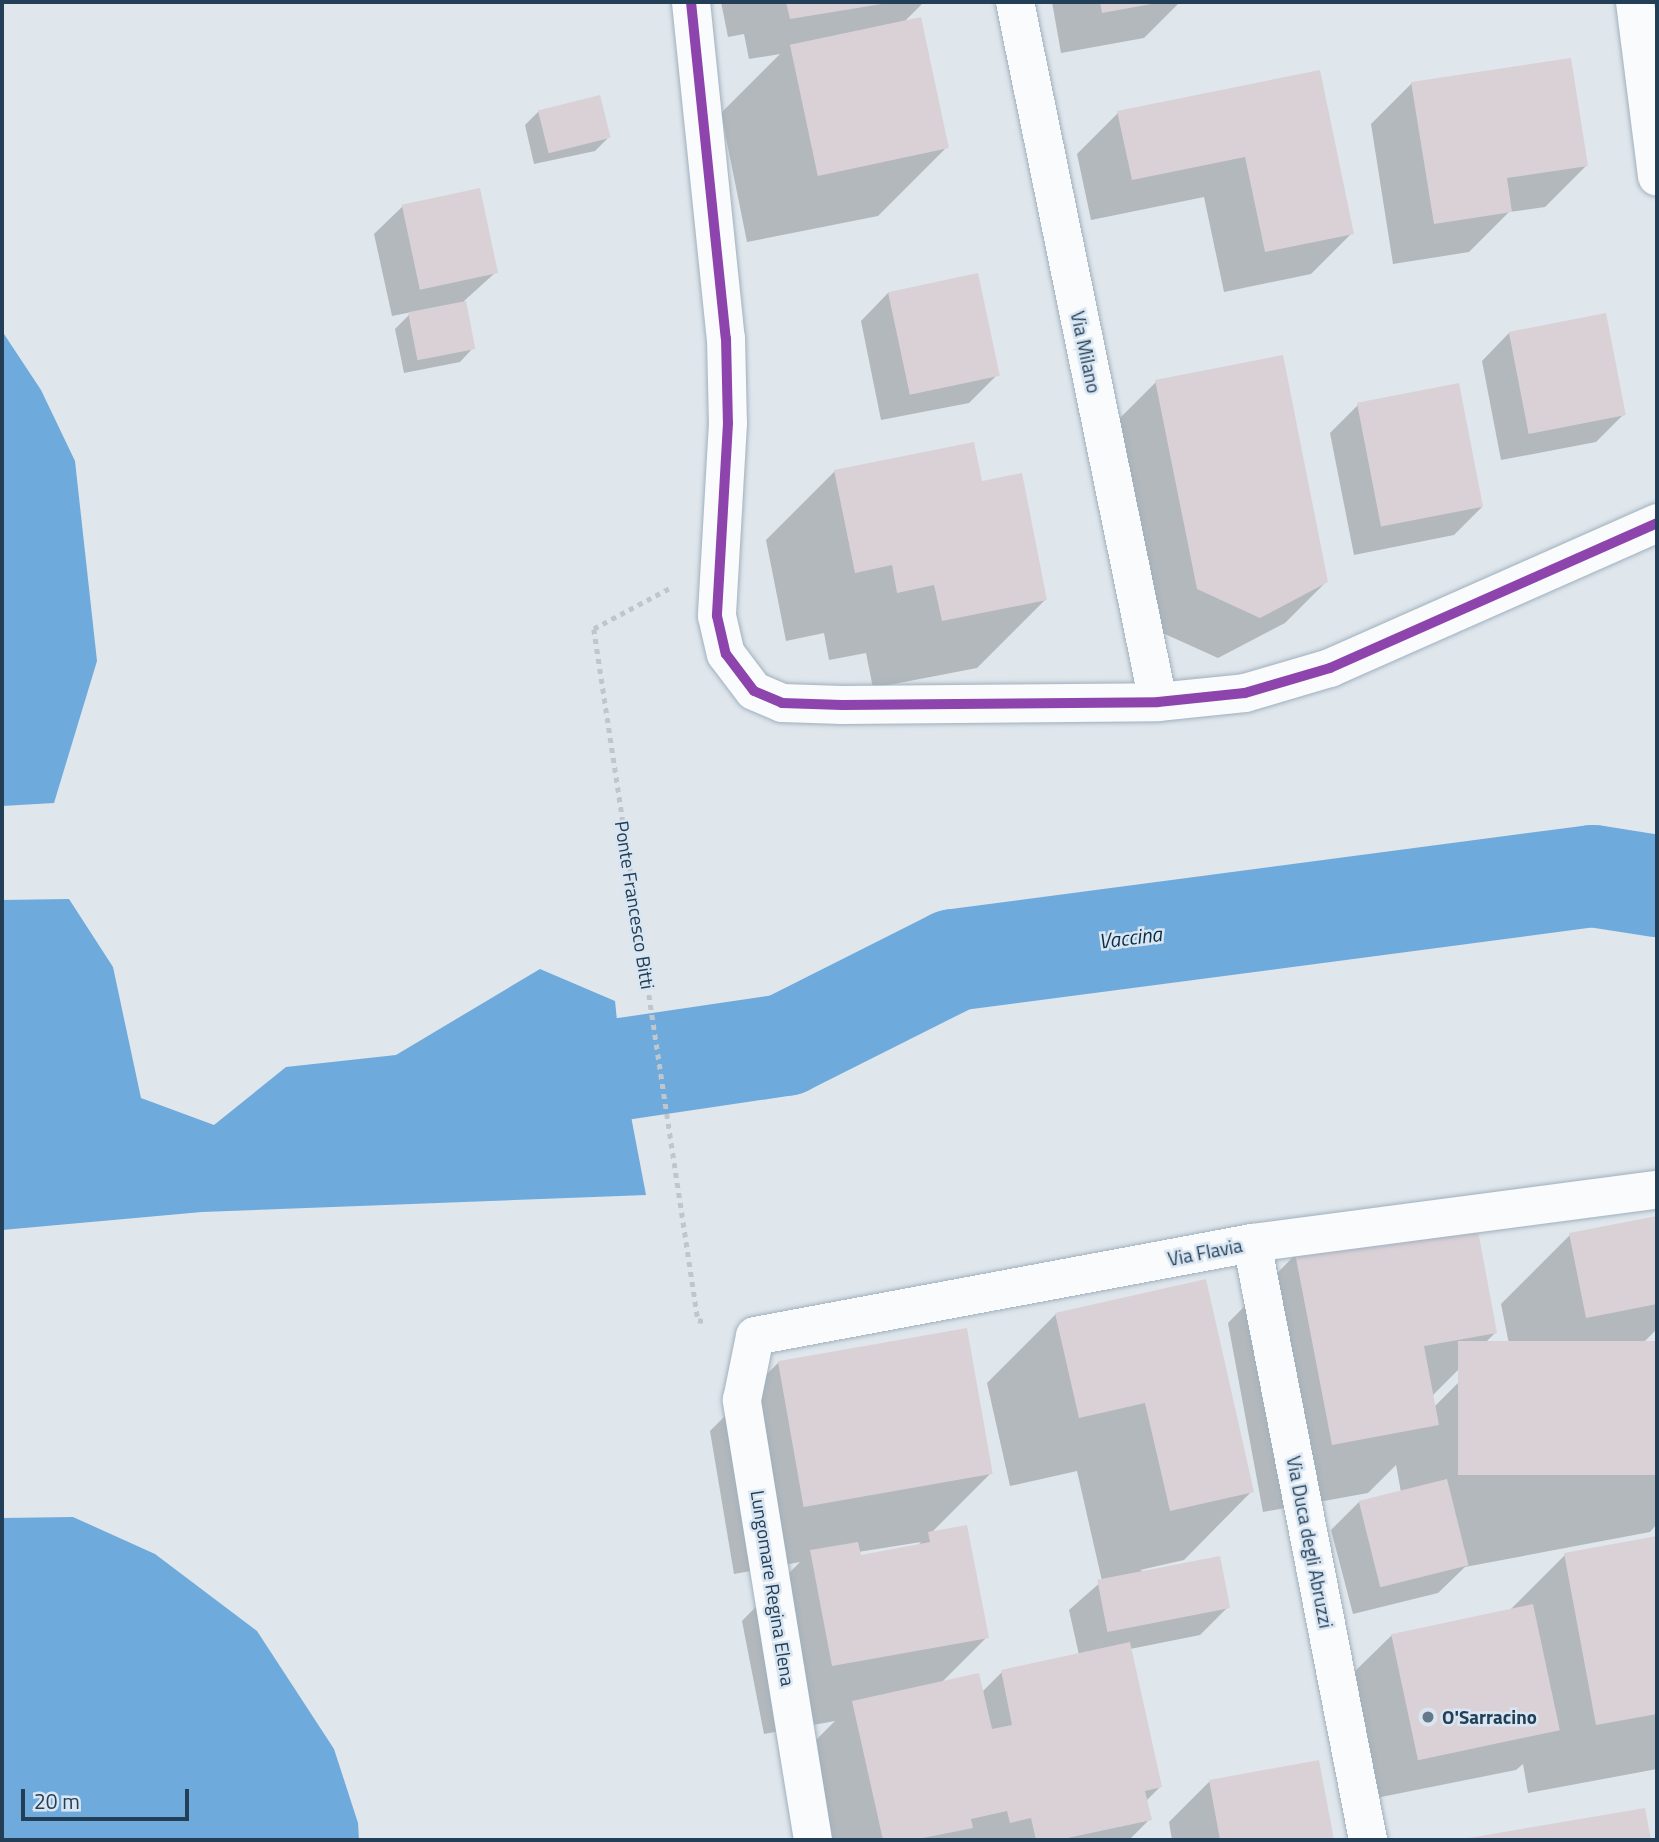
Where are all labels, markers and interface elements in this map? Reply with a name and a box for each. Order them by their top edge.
street label: Via Milano [1066,309,1106,395]
street label: Ponte Francesco Bitti [610,819,660,991]
water label: Vaccina [1097,921,1163,953]
street label: Via Flavia [1166,1234,1244,1270]
street label: Via Duca degli Abruzzi [1282,1454,1338,1630]
street label: Lungomare Regina Elena [746,1489,800,1687]
place label: O'Sarracino [1442,1706,1537,1728]
marker: O'Sarracino [1420,1709,1436,1725]
scale bar [24,1776,192,1820]
text: 20 m [34,1785,80,1817]

